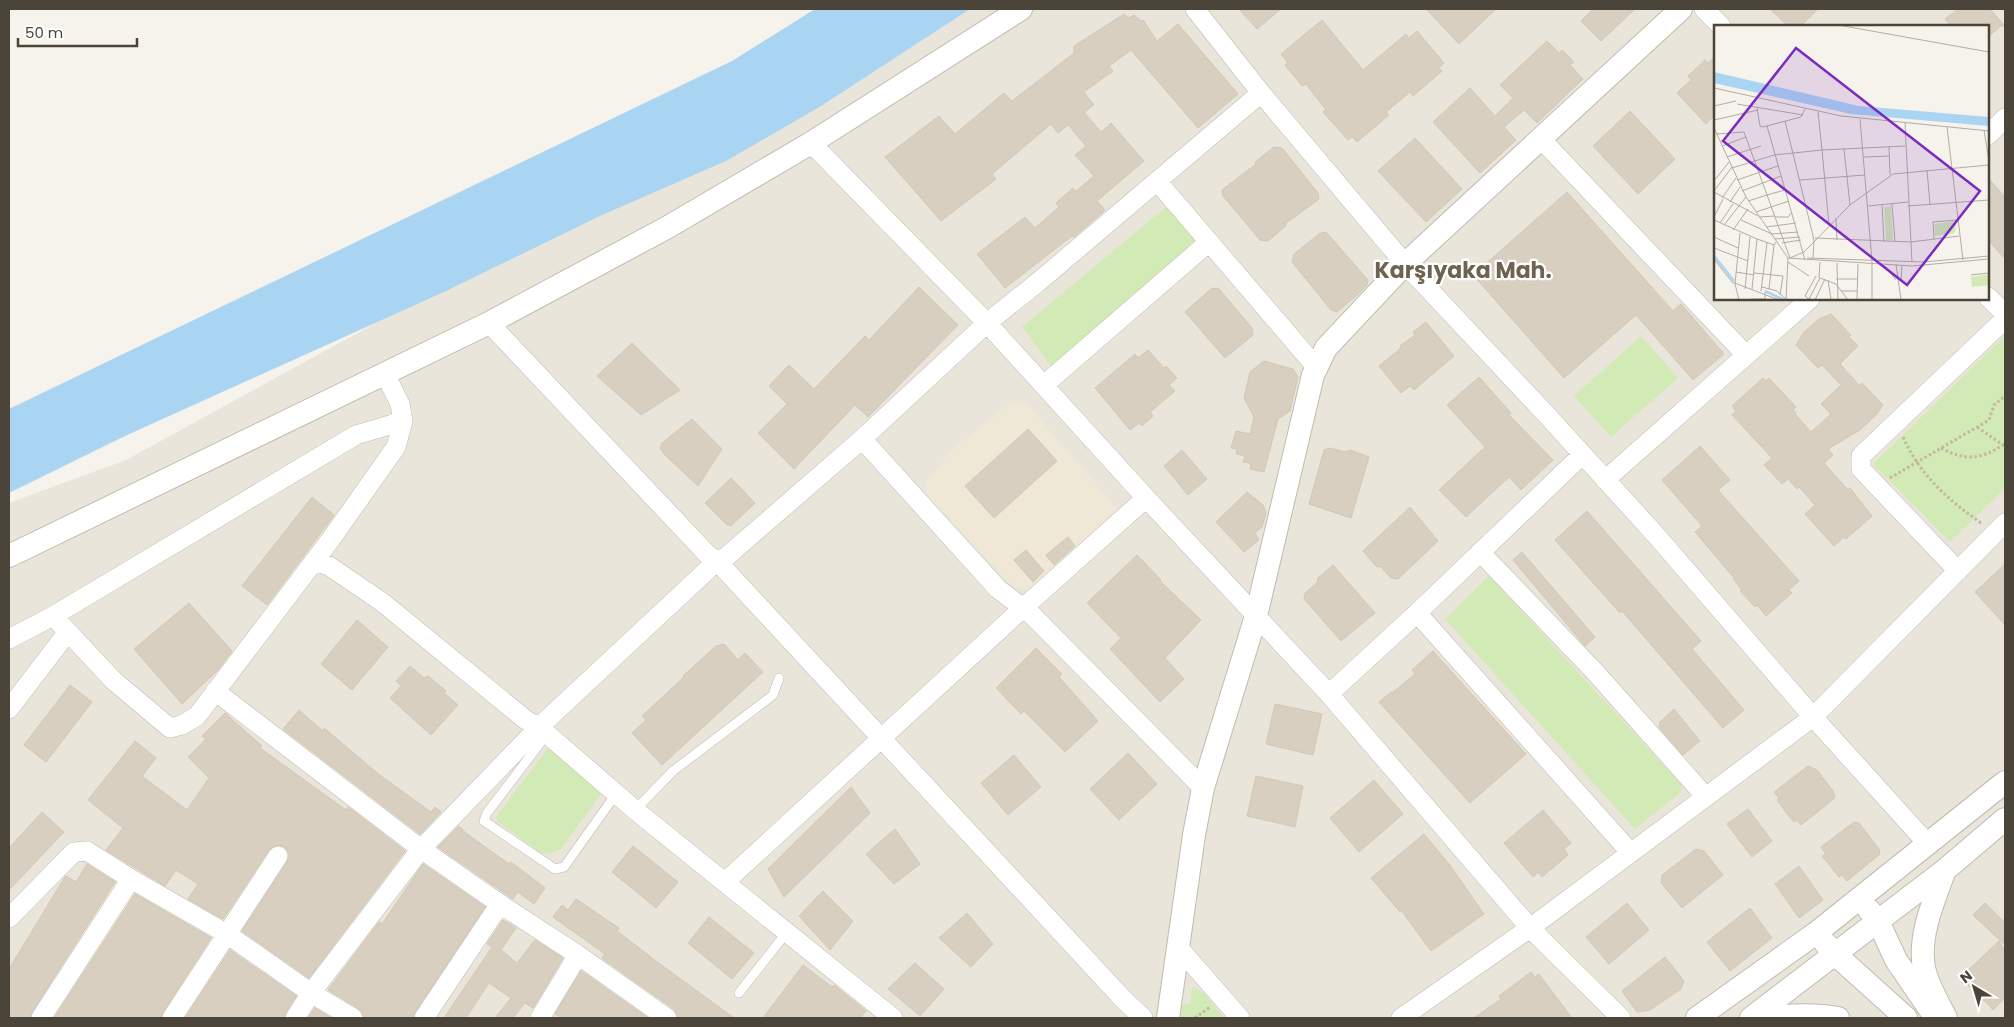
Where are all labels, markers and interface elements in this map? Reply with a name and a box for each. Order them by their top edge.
scale bar [18,15,136,47]
text: 50 m [25,22,63,43]
inset map [1714,25,1989,300]
district label: Karşıyaka Mah. [1374,255,1552,286]
north arrow [1949,962,1999,1012]
text: N [1956,966,1976,988]

